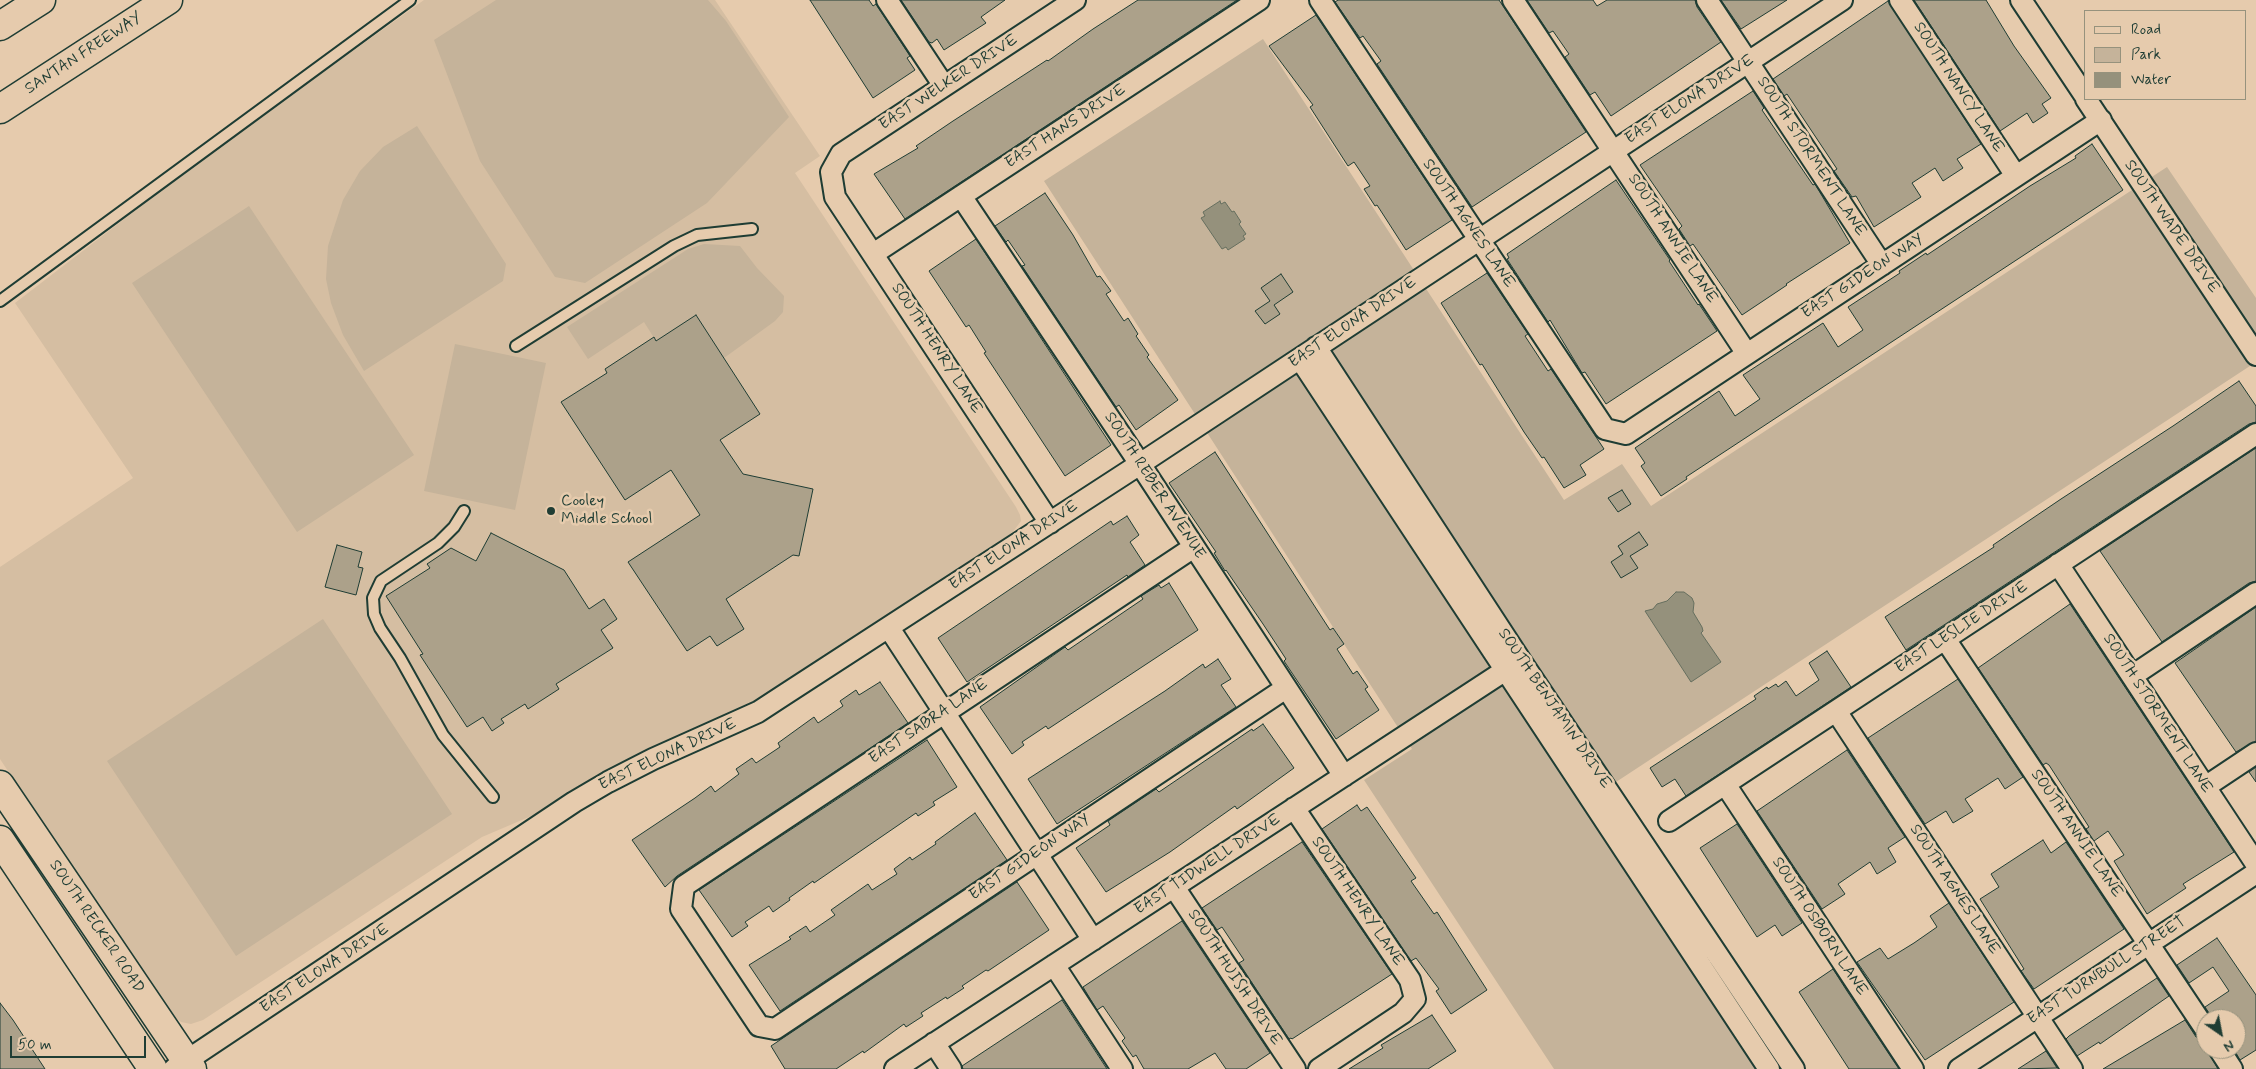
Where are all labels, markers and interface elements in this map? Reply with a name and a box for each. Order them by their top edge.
street label: SANTAN FREEWAY [22,9,146,99]
legend [2084,10,2246,100]
street label: SOUTH NANCY LANE [1909,19,2007,157]
text: Road [2131,20,2161,40]
street label: EAST WELKER DRIVE [876,31,1022,135]
text: Park [2131,45,2161,65]
street label: EAST ELONA DRIVE [1622,51,1758,149]
text: Water [2131,70,2171,90]
street label: SOUTH STORMENT LANE [1752,73,1870,241]
street label: EAST HANS DRIVE [1002,81,1130,173]
street label: SOUTH AGNES LANE [1418,156,1518,292]
street label: SOUTH WADE DRIVE [2119,157,2223,297]
street label: SOUTH ANNIE LANE [1623,171,1721,307]
street label: EAST GIDEON WAY [1798,230,1928,324]
street label: EAST ELONA DRIVE [1285,273,1421,373]
street label: SOUTH HENRY LANE [887,280,985,418]
street label: SOUTH REBER AVENUE [1099,409,1209,563]
place label: Cooley Middle School [561,492,652,530]
street label: EAST ELONA DRIVE [946,497,1082,595]
marker: Cooley Middle School [545,505,557,517]
street label: EAST LESLIE DRIVE [1892,578,2032,678]
street label: SOUTH BENJAMIN DRIVE [1493,625,1615,793]
street label: SOUTH STORMENT LANE [2098,630,2216,798]
street label: EAST SABRA LANE [866,675,992,769]
street label: EAST ELONA DRIVE [596,715,740,795]
street label: SOUTH ANNIE LANE [2026,766,2126,902]
street label: EAST GIDEON WAY [966,810,1094,906]
street label: EAST TIDWELL DRIVE [1131,811,1285,919]
street label: SOUTH AGNES LANE [1905,821,2003,959]
street label: SOUTH HENRY LANE [1307,834,1407,970]
street label: SOUTH OSBORN LANE [1767,854,1871,1000]
street label: SOUTH RECKER ROAD [44,857,148,997]
street label: SOUTH HUISH DRIVE [1183,906,1285,1050]
street label: EAST TURNBULL STREET [2024,913,2190,1029]
street label: EAST ELONA DRIVE [257,920,393,1018]
north arrow [2196,1009,2246,1059]
scale bar [12,1026,149,1058]
text: 50 m [18,1035,52,1055]
text: N [2220,1036,2237,1056]

